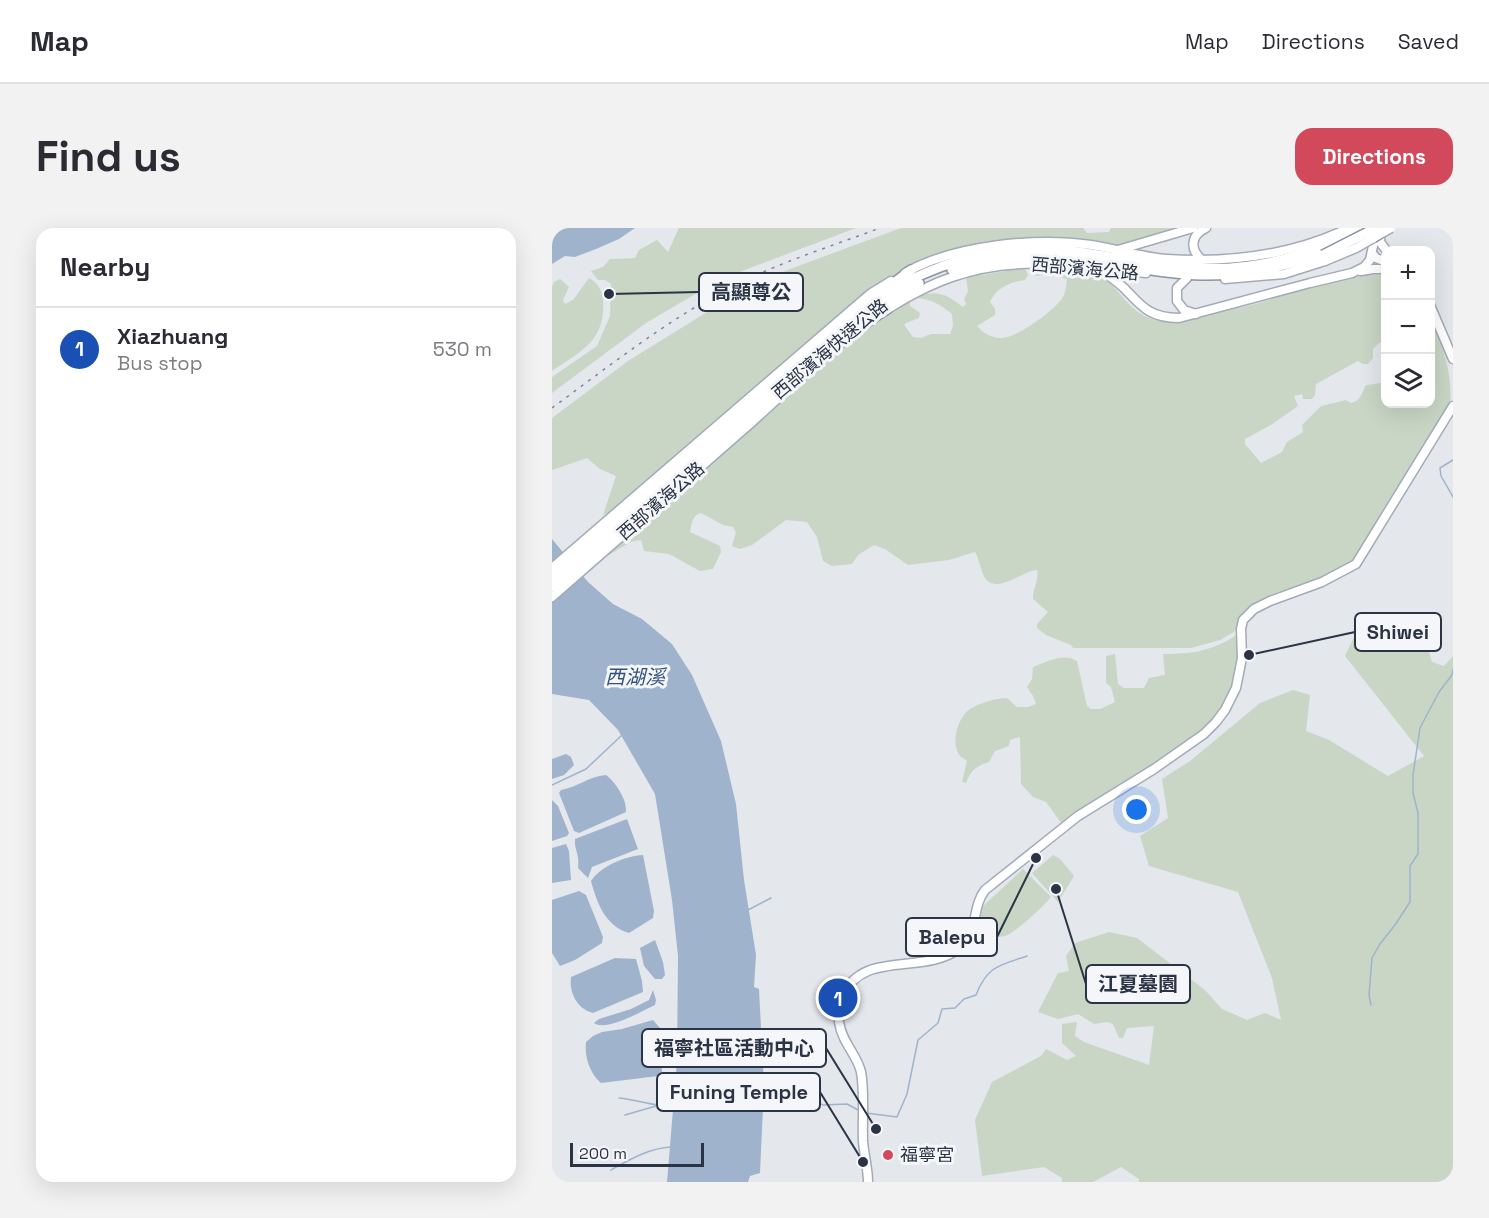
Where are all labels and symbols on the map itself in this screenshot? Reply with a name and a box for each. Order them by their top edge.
street label: 西部濱海公路 [1030,252,1140,285]
callout: 高顯尊公 [699,273,803,311]
text: 高顯尊公 [711,279,791,305]
street label: 西部濱海快速公路 [767,294,892,404]
street label: 西部濱海公路 [612,457,709,545]
callout: Shiwei [1355,613,1441,651]
text: Shiwei [1367,619,1429,645]
water label: 西湖溪 [605,664,668,690]
your location [1122,795,1151,824]
callout: Balepu [906,918,997,956]
text: Balepu [919,924,985,950]
callout: 江夏墓園 [1086,965,1190,1003]
text: 江夏墓園 [1098,971,1178,997]
pin: 1 [818,976,858,1020]
callout: 福寧社區活動中心 [642,1029,826,1067]
text: 福寧社區活動中心 [654,1035,814,1061]
callout: Funing Temple [657,1073,820,1111]
text: Funing Temple [670,1079,808,1105]
scale bar [570,1140,704,1168]
place label: 福寧宮 [900,1143,954,1166]
marker: 福寧宮 [881,1148,895,1162]

